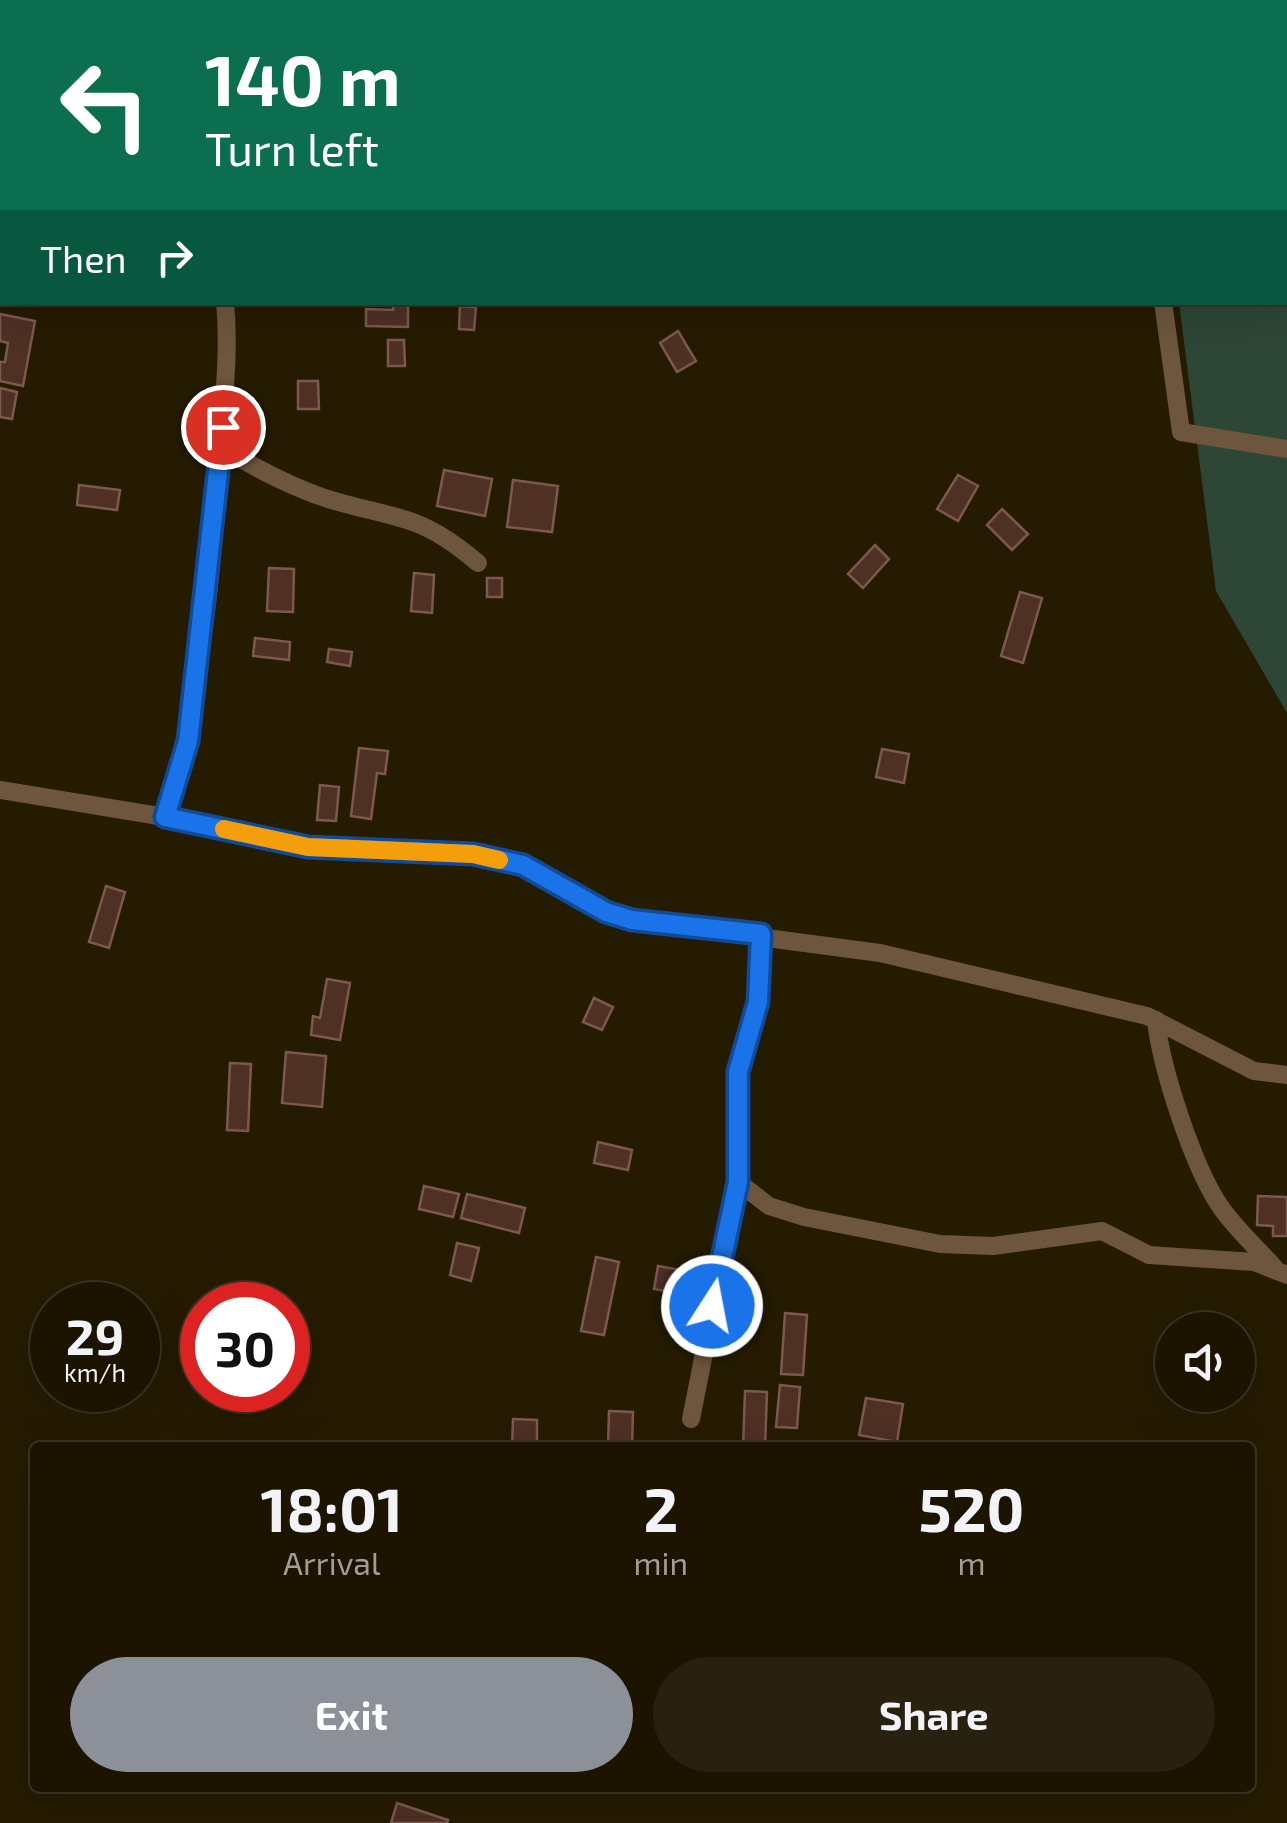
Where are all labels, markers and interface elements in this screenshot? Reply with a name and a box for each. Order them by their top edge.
text: 140 m [205,36,401,120]
icon: left [40,40,170,170]
text: Turn left [205,121,379,175]
icon: right [147,230,202,285]
text: Then [40,235,127,281]
pin [181,385,266,470]
icon: arrive [196,400,251,455]
position arrow [660,1254,764,1358]
speed limit sign: 30 [180,1282,310,1412]
text: 29 [66,1305,124,1365]
map controls [1155,1312,1255,1412]
button: sound [1155,1312,1255,1412]
text: km/h [64,1357,126,1387]
text: 18:01 [261,1472,403,1544]
text: 2 [643,1472,678,1544]
text: 520 [919,1472,1024,1544]
text: Arrival [283,1543,380,1581]
text: min [634,1543,688,1581]
text: m [958,1543,986,1581]
button: Exit [70,1657,633,1772]
button: Share [653,1657,1215,1772]

